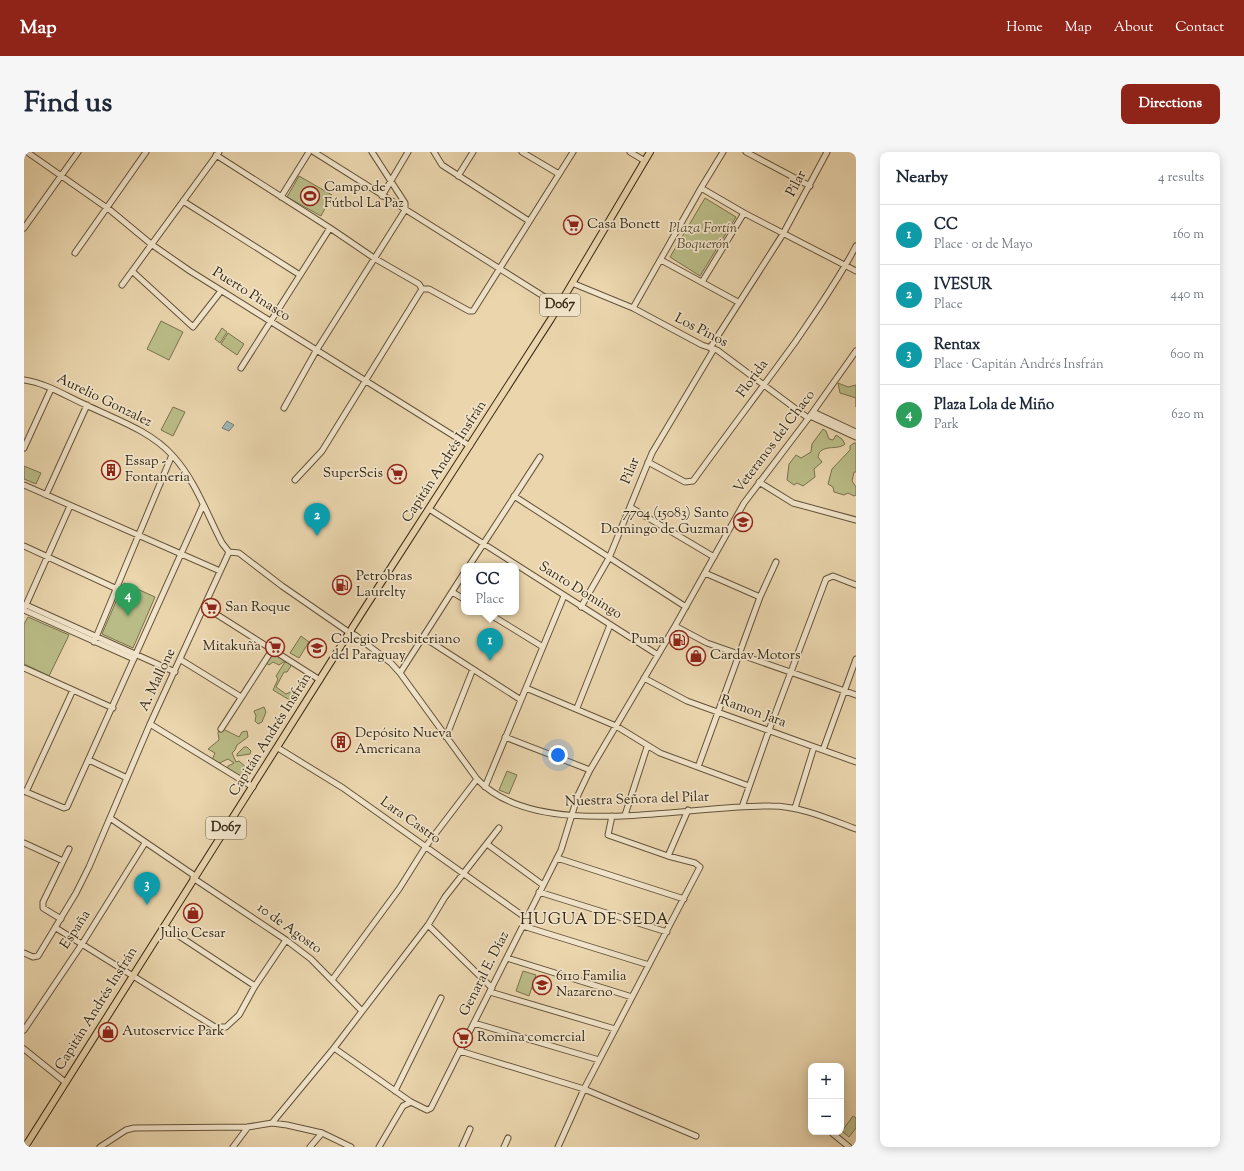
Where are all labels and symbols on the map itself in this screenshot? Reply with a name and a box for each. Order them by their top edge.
street label: Pilar [782,167,813,201]
place label: Campo de Fútbol La Paz [324,178,404,214]
sports icon: Campo de Fútbol La Paz [299,185,321,207]
supermarket icon: Casa Bonett [562,214,584,236]
place label: Casa Bonett [587,215,660,235]
park label: Plaza Fortín Boquerón [669,219,738,255]
street label: Puerto Pinasco [208,263,294,327]
road number: D067 [540,294,580,316]
street label: Los Pinos [671,309,731,353]
street label: Florida [732,355,774,402]
street label: Aurelio Gonzalez [53,369,155,433]
street label: Veteranos del Chaco [730,386,821,498]
street label: Capitán Andrés Insfrán [398,397,492,527]
place label: Essap - Fontanería [125,452,190,488]
street label: Pilar [617,454,646,487]
building icon: Essap - Fontanería [100,459,122,481]
supermarket icon: SuperSeis [386,463,408,485]
place label: SuperSeis [323,464,383,484]
pin: 2 [304,503,330,536]
place label: 7704 (15083) Santo Domingo de Guzman [601,504,729,540]
school or university icon: 7704 (15083) Santo Domingo de Guzman [732,511,754,533]
street label: Santo Domingo [534,557,626,625]
place label: Petrobras Laurelty [356,567,412,603]
fuel station icon: Petrobras Laurelty [331,574,353,596]
pin: 4 [115,583,141,616]
supermarket icon: San Roque [200,597,222,619]
place label: San Roque [225,598,291,618]
pin: 1 [477,628,503,661]
fuel station icon: Puma [668,629,690,651]
place label: Colegio Presbiteriano del Paraguay [331,630,461,666]
place label: Puma [631,630,666,650]
supermarket icon: Mitakuña [264,636,286,658]
place label: Mitakuña [203,637,262,657]
school or university icon: Colegio Presbiteriano del Paraguay [306,637,328,659]
street label: A. Mallone [135,645,181,715]
shop icon: Cardav Motors [685,645,707,667]
place label: Cardav Motors [710,646,801,666]
street label: Capitán Andrés Insfrán [225,669,317,801]
street label: Ramon Jara [717,691,789,733]
place label: Depósito Nueva Americana [355,724,453,760]
building icon: Depósito Nueva Americana [330,731,352,753]
your location [548,745,568,765]
street label: Nuestra Señora del Pilar [565,787,710,813]
street label: Lara Castro [376,793,445,849]
road number: D067 [206,817,246,839]
pin: 3 [134,872,160,905]
street label: 10 de Agosto [252,899,326,960]
shop icon: Julio Cesar [182,902,204,924]
street label: España [56,906,96,953]
district label: HUGUA DE SEDA [520,909,670,932]
place label: Julio Cesar [159,924,226,944]
street label: Genaral E. Díaz [455,928,515,1020]
street label: Capitán Andrés Insfrán [51,943,143,1075]
place label: 6110 Familia Nazareno [556,967,627,1003]
school or university icon: 6110 Familia Nazareno [531,974,553,996]
shop icon: Autoservice Park [97,1021,119,1043]
place label: Autoservice Park [122,1022,225,1042]
supermarket icon: Romina comercial [452,1027,474,1049]
place label: Romina comercial [477,1028,586,1048]

